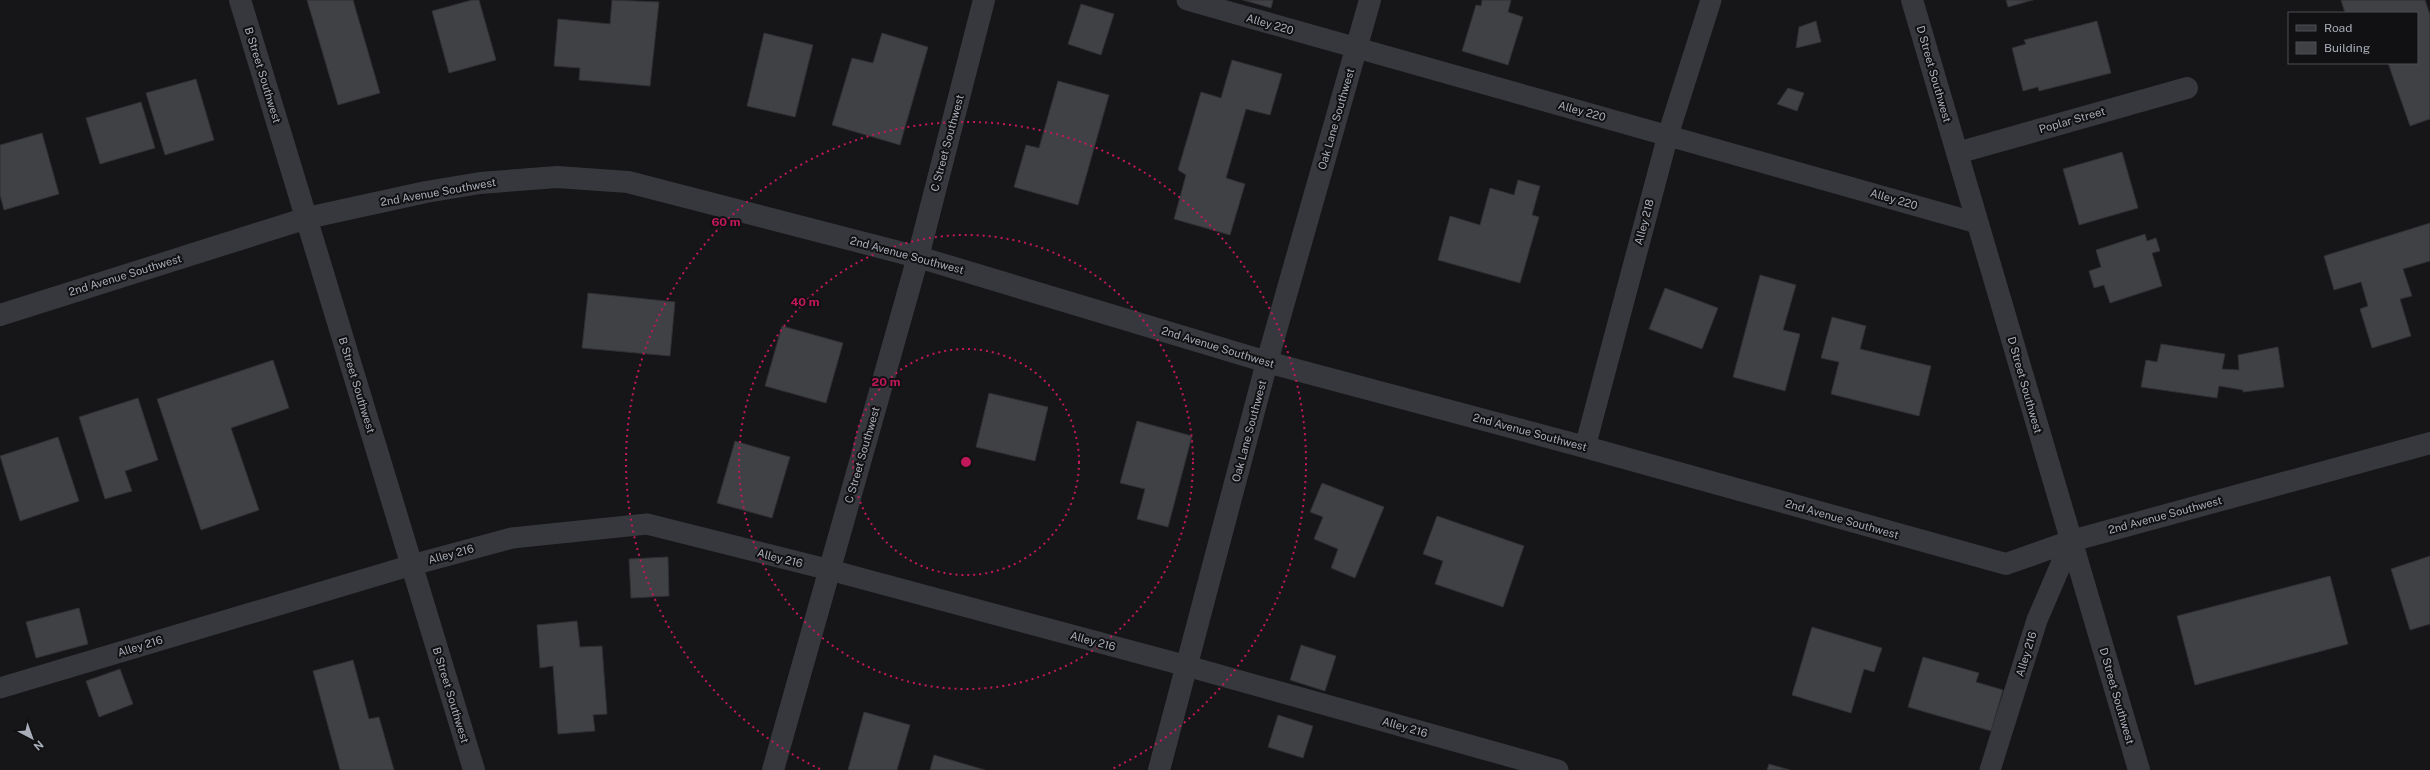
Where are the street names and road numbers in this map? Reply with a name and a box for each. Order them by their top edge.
street label: Alley 220 [1245,12,1295,37]
street label: D Street Southwest [1914,24,1954,124]
street label: B Street Southwest [243,26,283,124]
street label: Oak Lane Southwest [1316,67,1356,171]
street label: C Street Southwest [928,93,966,193]
street label: Alley 220 [1557,99,1607,123]
street label: Poplar Street [2038,105,2106,135]
street label: 2nd Avenue Southwest [379,176,497,208]
street label: Alley 220 [1869,187,1919,212]
street label: Alley 218 [1632,198,1656,246]
street label: 2nd Avenue Southwest [849,234,965,276]
street label: 2nd Avenue Southwest [67,252,183,298]
street label: 2nd Avenue Southwest [1160,324,1276,370]
street label: D Street Southwest [2005,335,2045,435]
street label: B Street Southwest [337,336,377,434]
street label: Oak Lane Southwest [1230,379,1268,483]
street label: C Street Southwest [842,405,882,505]
street label: 2nd Avenue Southwest [1472,411,1588,453]
street label: 2nd Avenue Southwest [2107,494,2223,536]
street label: 2nd Avenue Southwest [1784,497,1900,541]
street label: Alley 216 [427,542,475,566]
street label: Alley 216 [756,547,804,569]
street label: Alley 216 [1069,629,1117,653]
street label: Alley 216 [2013,630,2039,678]
street label: Alley 216 [116,633,164,659]
street label: B Street Southwest [431,646,471,744]
street label: D Street Southwest [2097,646,2137,746]
street label: Alley 216 [1381,715,1429,739]

